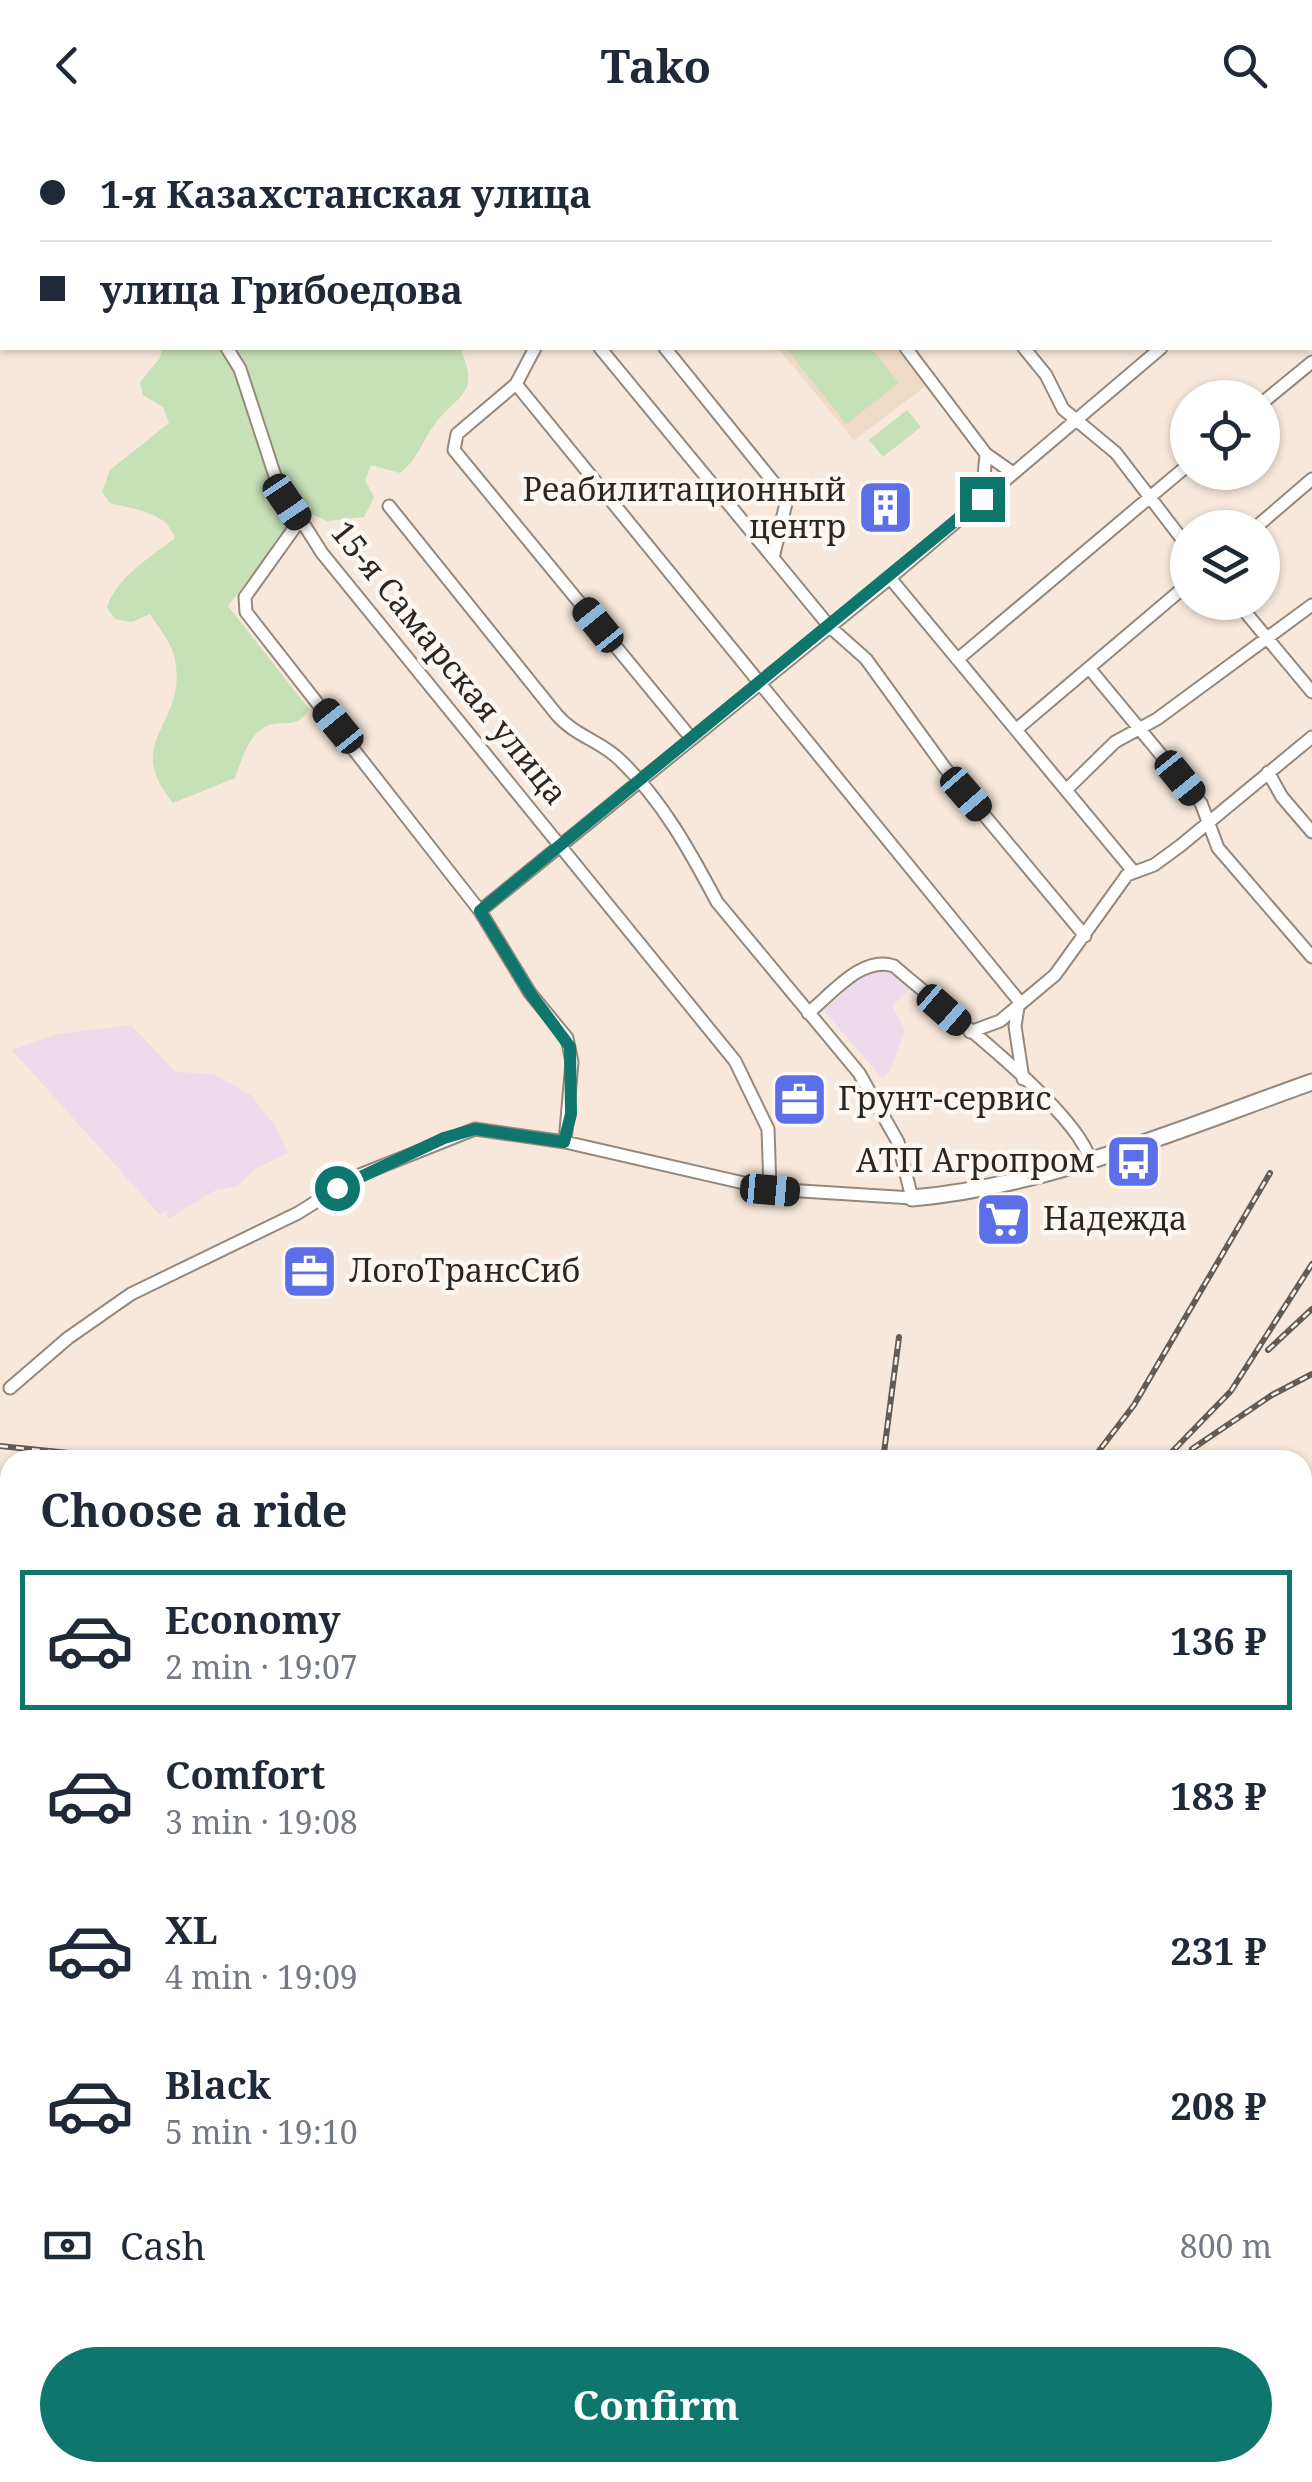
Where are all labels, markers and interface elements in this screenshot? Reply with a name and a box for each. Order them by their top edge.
text: Tako [601,35,711,96]
icon: back [40,38,95,93]
icon: search [1217,38,1272,93]
text: 1-я Казахстанская улица [100,167,592,219]
text: улица Грибоедова [100,263,463,315]
map controls [1170,380,1280,620]
button: locate [1170,380,1280,490]
place label: Реабилитационный центр [523,467,846,547]
car [258,469,316,535]
route end [960,477,1005,522]
building icon: Реабилитационный центр [855,478,915,538]
button: layers [1170,510,1280,620]
street label: 15-я Самарская улица [322,511,578,813]
car [567,592,629,658]
car [307,693,369,759]
car [1149,745,1211,811]
car [935,762,997,826]
car [912,979,976,1041]
office icon: Грунт-сервис [769,1069,829,1129]
place label: Грунт-сервис [838,1076,1051,1119]
bus stop icon: АТП Агропром [1104,1131,1164,1191]
place label: АТП Агропром [856,1138,1095,1181]
route start [315,1166,360,1211]
car [739,1172,801,1208]
supermarket icon: Надежда [974,1189,1034,1249]
place label: Надежда [1043,1196,1187,1239]
office icon: ЛогоТрансСиб [280,1241,340,1301]
place label: ЛогоТрансСиб [349,1248,580,1291]
text: Choose a ride [40,1479,348,1540]
text: Economy [165,1593,341,1645]
icon: car [45,1595,135,1685]
text: 136 ₽ [1170,1614,1267,1666]
text: 2 min · 19:07 [165,1645,358,1688]
text: Comfort [165,1748,325,1800]
icon: car [45,1750,135,1840]
text: 183 ₽ [1170,1769,1267,1821]
text: 3 min · 19:08 [165,1800,358,1843]
text: XL [165,1903,218,1955]
icon: car [45,1905,135,1995]
text: 231 ₽ [1170,1924,1267,1976]
text: 4 min · 19:09 [165,1955,358,1998]
text: Black [165,2058,271,2110]
icon: car [45,2060,135,2150]
text: 208 ₽ [1170,2079,1267,2131]
text: 5 min · 19:10 [165,2110,358,2153]
icon: cash [40,2218,95,2273]
text: Cash [120,2219,206,2271]
text: 800 m [1180,2224,1272,2267]
button: Confirm [40,2347,1272,2462]

